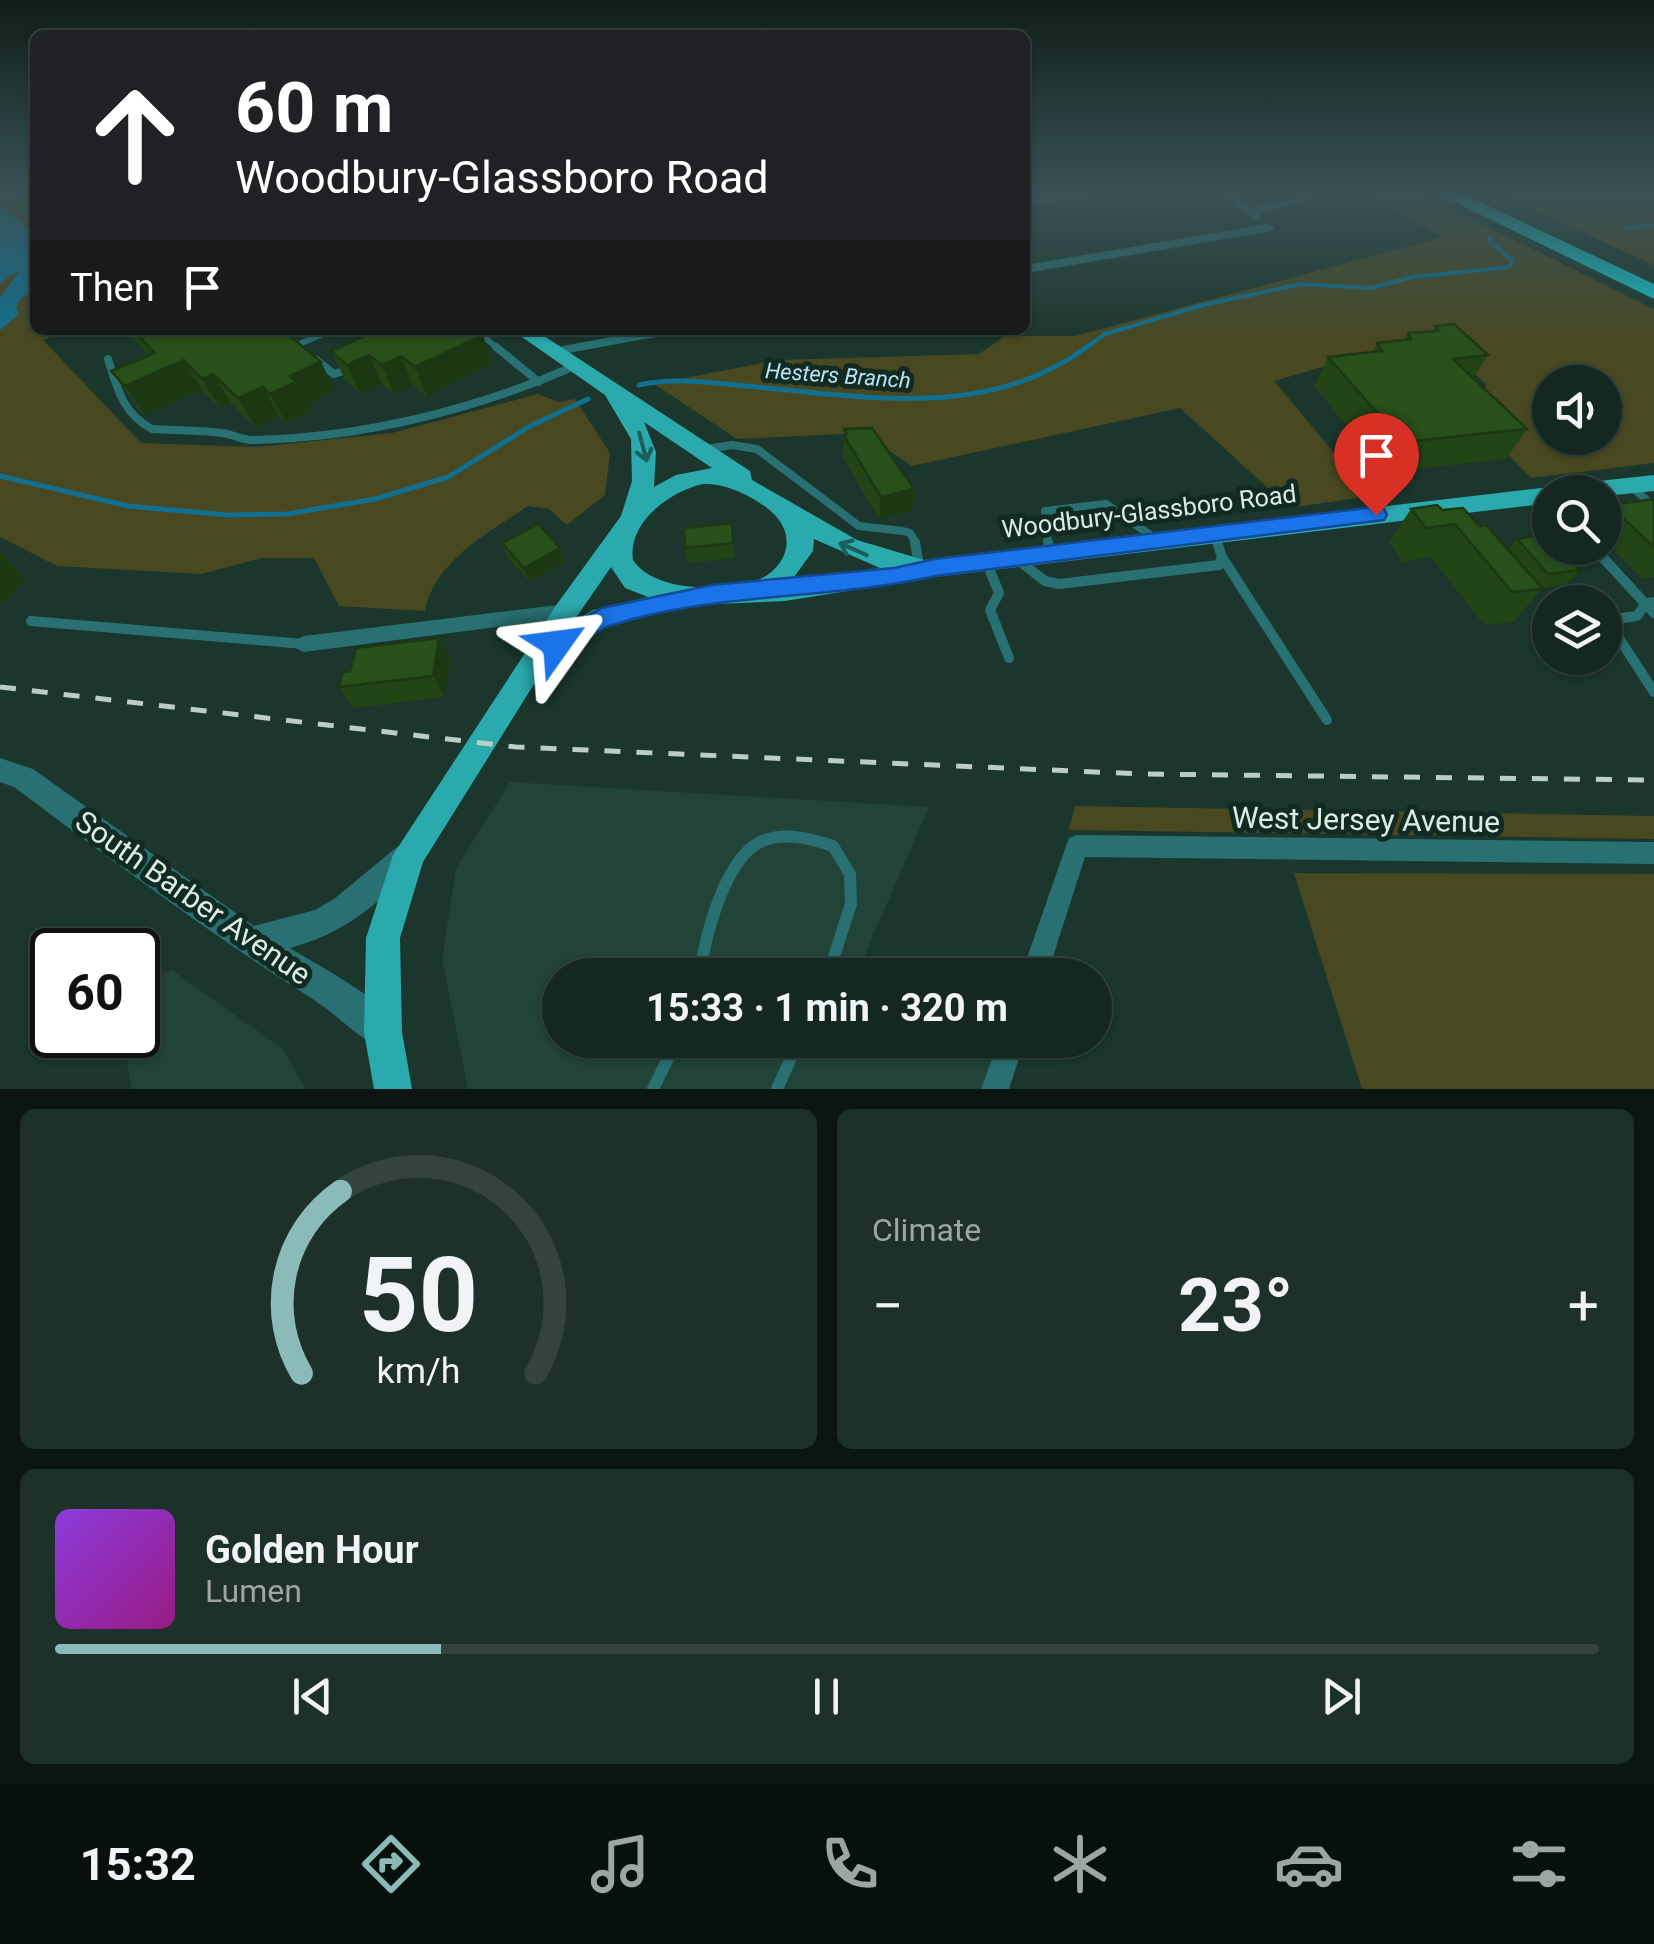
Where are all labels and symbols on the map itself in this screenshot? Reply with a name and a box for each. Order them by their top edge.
water label: Hesters Branch [764,358,912,393]
pin [1334,413,1419,516]
one-way arrow [634,430,653,462]
street label: Woodbury-Glassboro Road [1000,479,1298,544]
one-way arrow [839,539,869,557]
position arrow [505,592,609,696]
street label: West Jersey Avenue [1232,800,1500,839]
street label: South Barber Avenue [69,803,318,992]
speed limit sign: 60 [30,928,160,1058]

